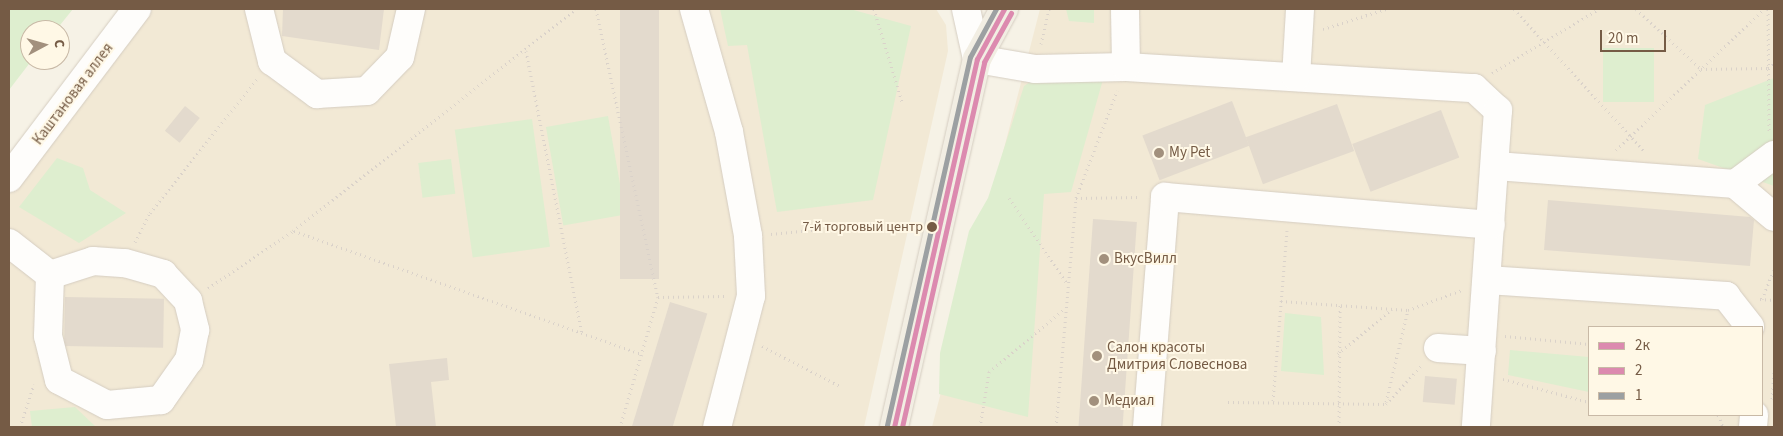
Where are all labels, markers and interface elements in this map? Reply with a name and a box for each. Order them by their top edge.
north arrow [20,20,70,70]
scale bar [1603,20,1669,52]
text: 20 m [1608,28,1638,49]
text: С [49,38,69,49]
street label: Каштановая аллея [29,40,117,148]
place label: My Pet [1169,144,1210,162]
marker: My Pet [1153,147,1165,159]
place label: 7-й торговый центр [803,219,923,235]
marker: 7-й торговый центр [927,222,937,232]
place label: ВкусВилл [1114,250,1177,268]
marker: ВкусВилл [1098,253,1110,265]
legend [1588,326,1763,416]
text: 2к [1635,335,1650,356]
place label: Салон красоты Дмитрия Словеснова [1107,338,1247,373]
marker: Салон красоты Дмитрия Словеснова [1091,350,1103,362]
text: 2 [1635,360,1642,381]
text: 1 [1635,385,1642,406]
place label: Медиал [1104,392,1154,410]
marker: Медиал [1088,395,1100,407]

